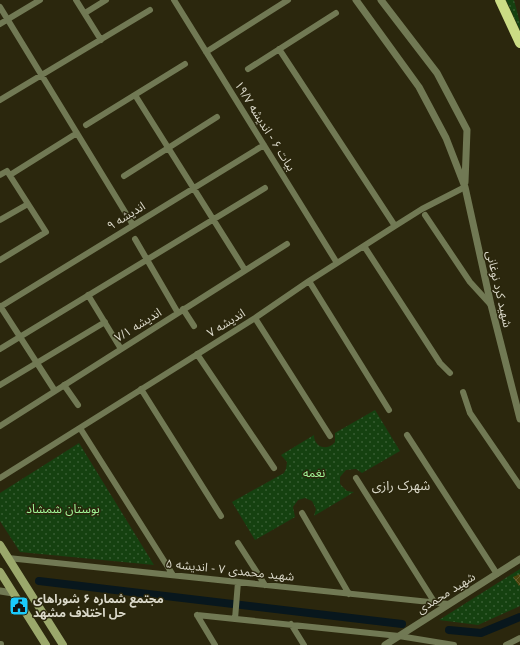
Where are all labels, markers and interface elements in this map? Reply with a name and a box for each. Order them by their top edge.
street label: بیات ۶ - اندیشه ۱۹/۷ [232,78,298,174]
street label: اندیشه ۹ [104,199,148,233]
street label: شهید کرد نوغانی [483,249,515,329]
street label: اندیشه ۷/۱ [112,305,164,345]
street label: اندیشه ۷ [204,306,248,340]
park label: نغمه [303,466,325,480]
district label: شهرک رازی [372,478,430,494]
park label: بوستان شمشاد [26,502,100,516]
street label: شهید محمدی ۷ - اندیشه ۵ [165,556,295,584]
street label: شهید محمدی [414,570,478,616]
place label: مجتمع شماره ۶ شوراهای حل اختلاف مشهد [33,592,164,620]
public building icon: مجتمع شماره ۶ شوراهای حل اختلاف مشهد [8,595,30,617]

